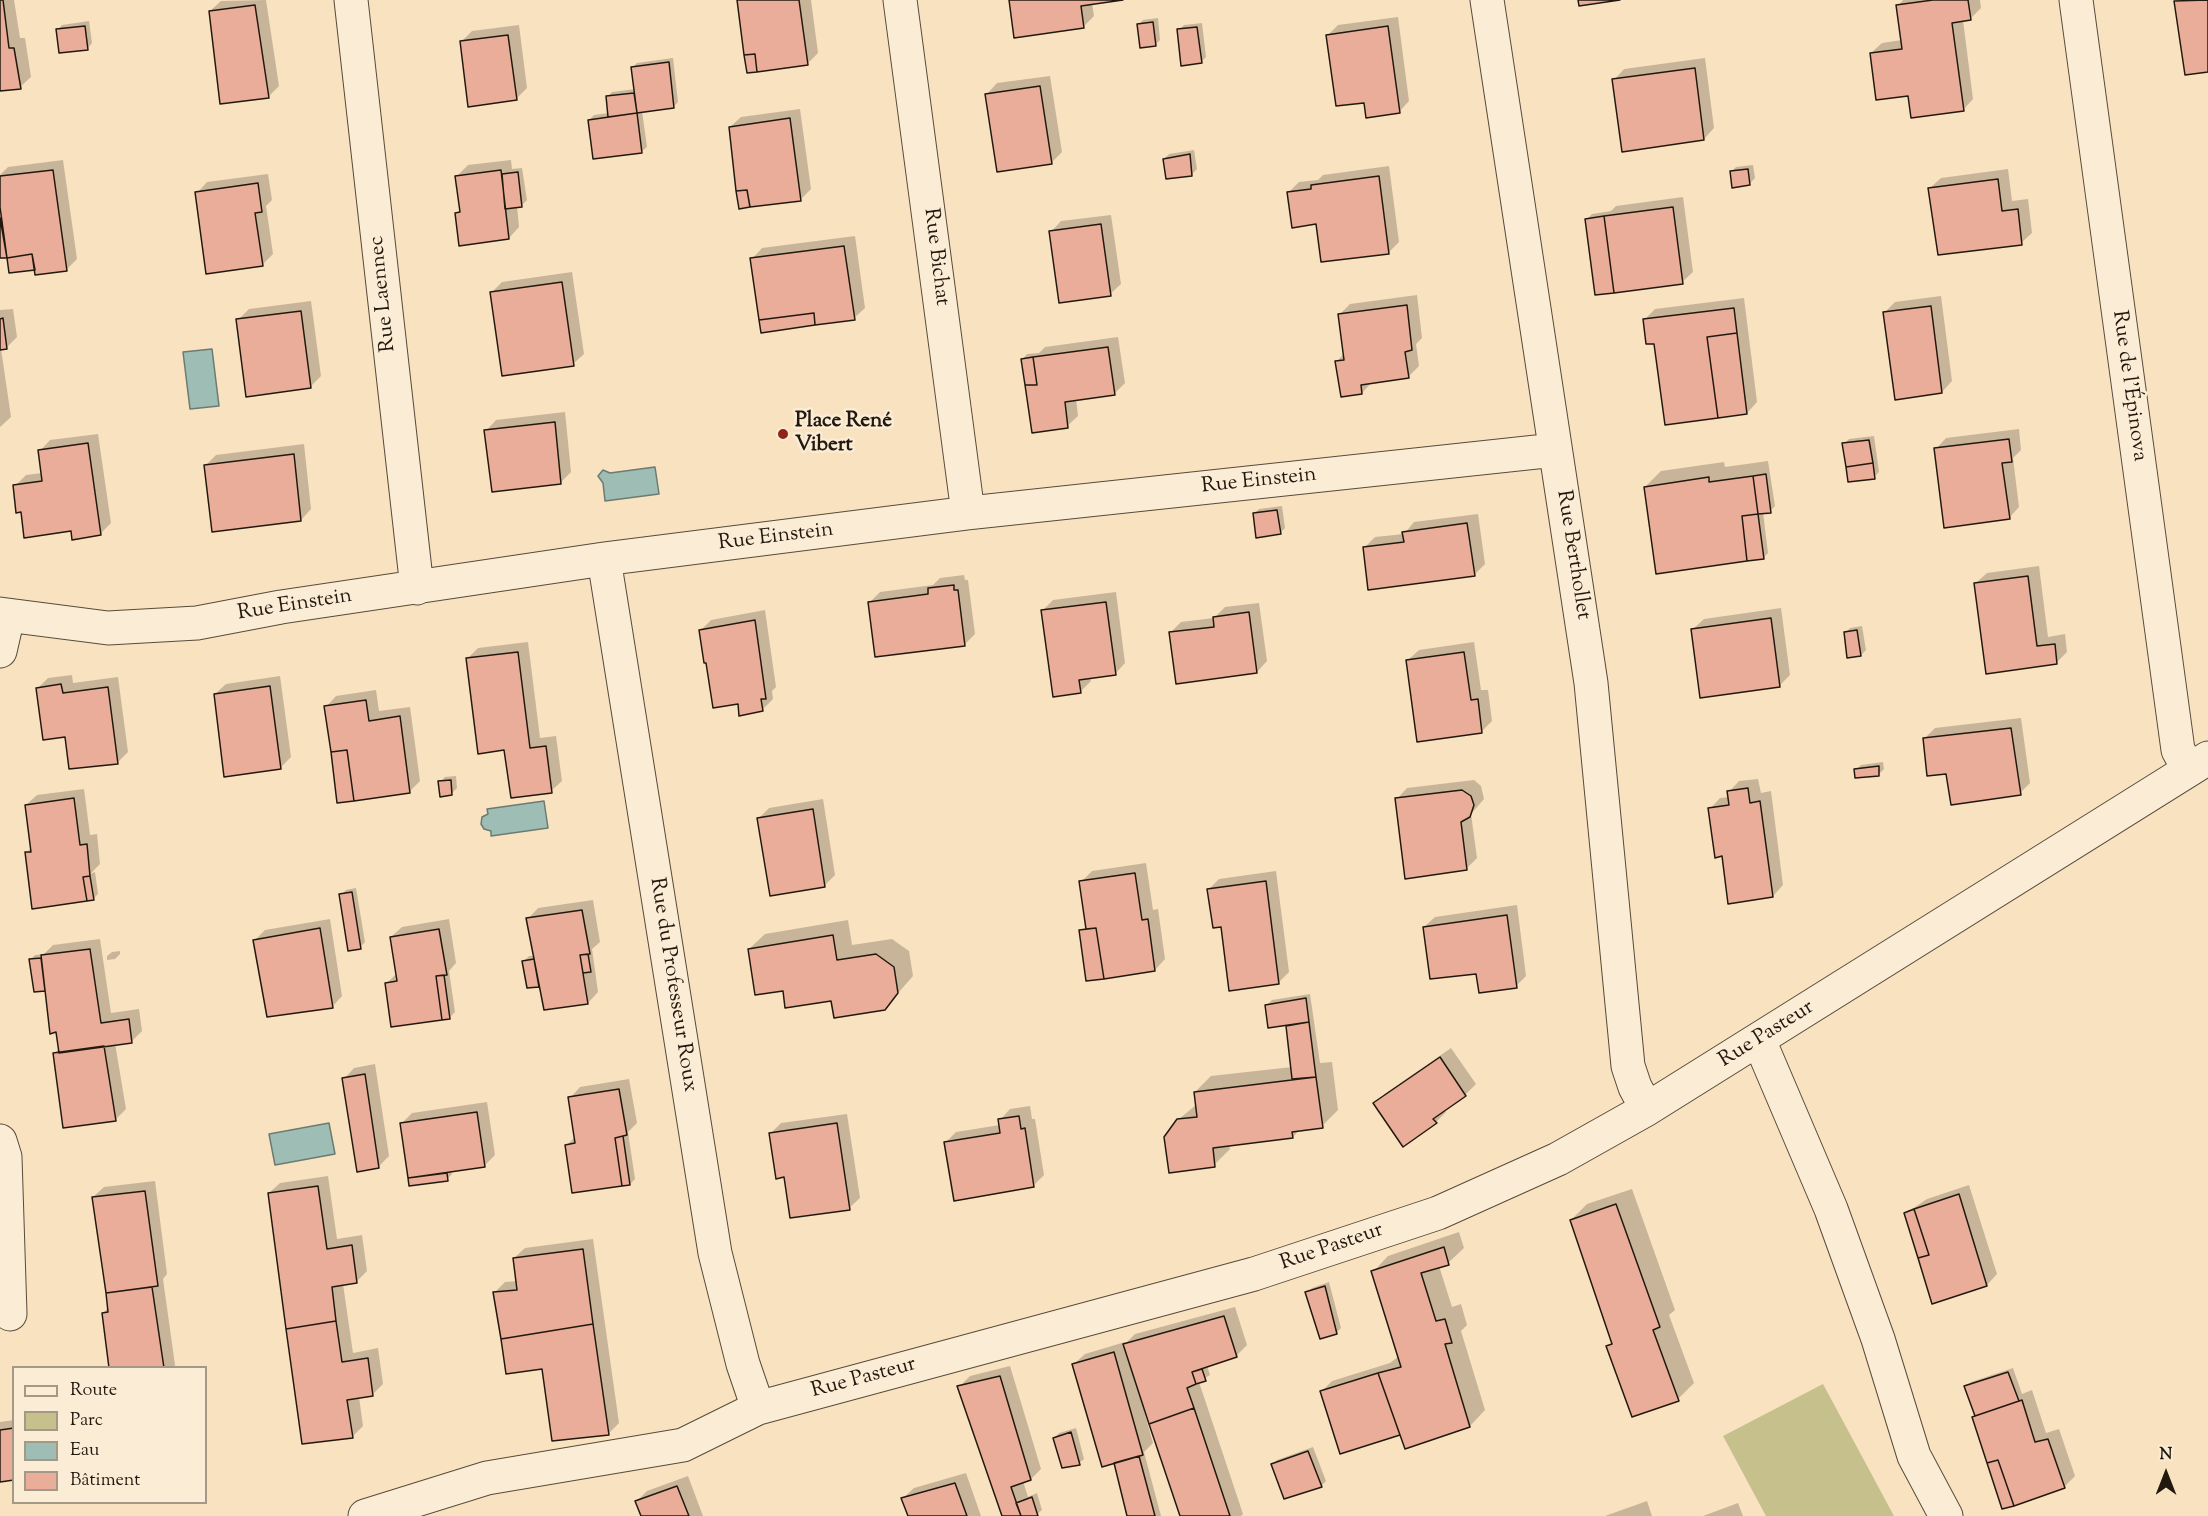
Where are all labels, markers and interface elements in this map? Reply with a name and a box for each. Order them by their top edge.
street label: Rue Bichat [917,207,953,307]
street label: Rue Laennec [365,235,403,353]
street label: Rue de l'Épinova [2105,309,2151,463]
place label: Place René Vibert [795,409,892,459]
marker: Place René Vibert [776,427,790,441]
street label: Rue Einstein [1200,463,1318,501]
street label: Rue Berthollet [1549,488,1595,622]
street label: Rue Einstein [717,518,835,558]
street label: Rue Einstein [236,585,354,627]
street label: Rue du Professeur Roux [643,876,701,1094]
street label: Rue Pasteur [1715,996,1819,1074]
street label: Rue Pasteur [1277,1219,1387,1277]
street label: Rue Pasteur [809,1353,919,1405]
legend [12,1366,207,1504]
text: Route [70,1378,117,1404]
text: Parc [70,1408,103,1434]
text: Eau [70,1438,99,1464]
north arrow [2136,1444,2196,1504]
text: N [2160,1444,2172,1467]
text: Bâtiment [70,1468,140,1494]

